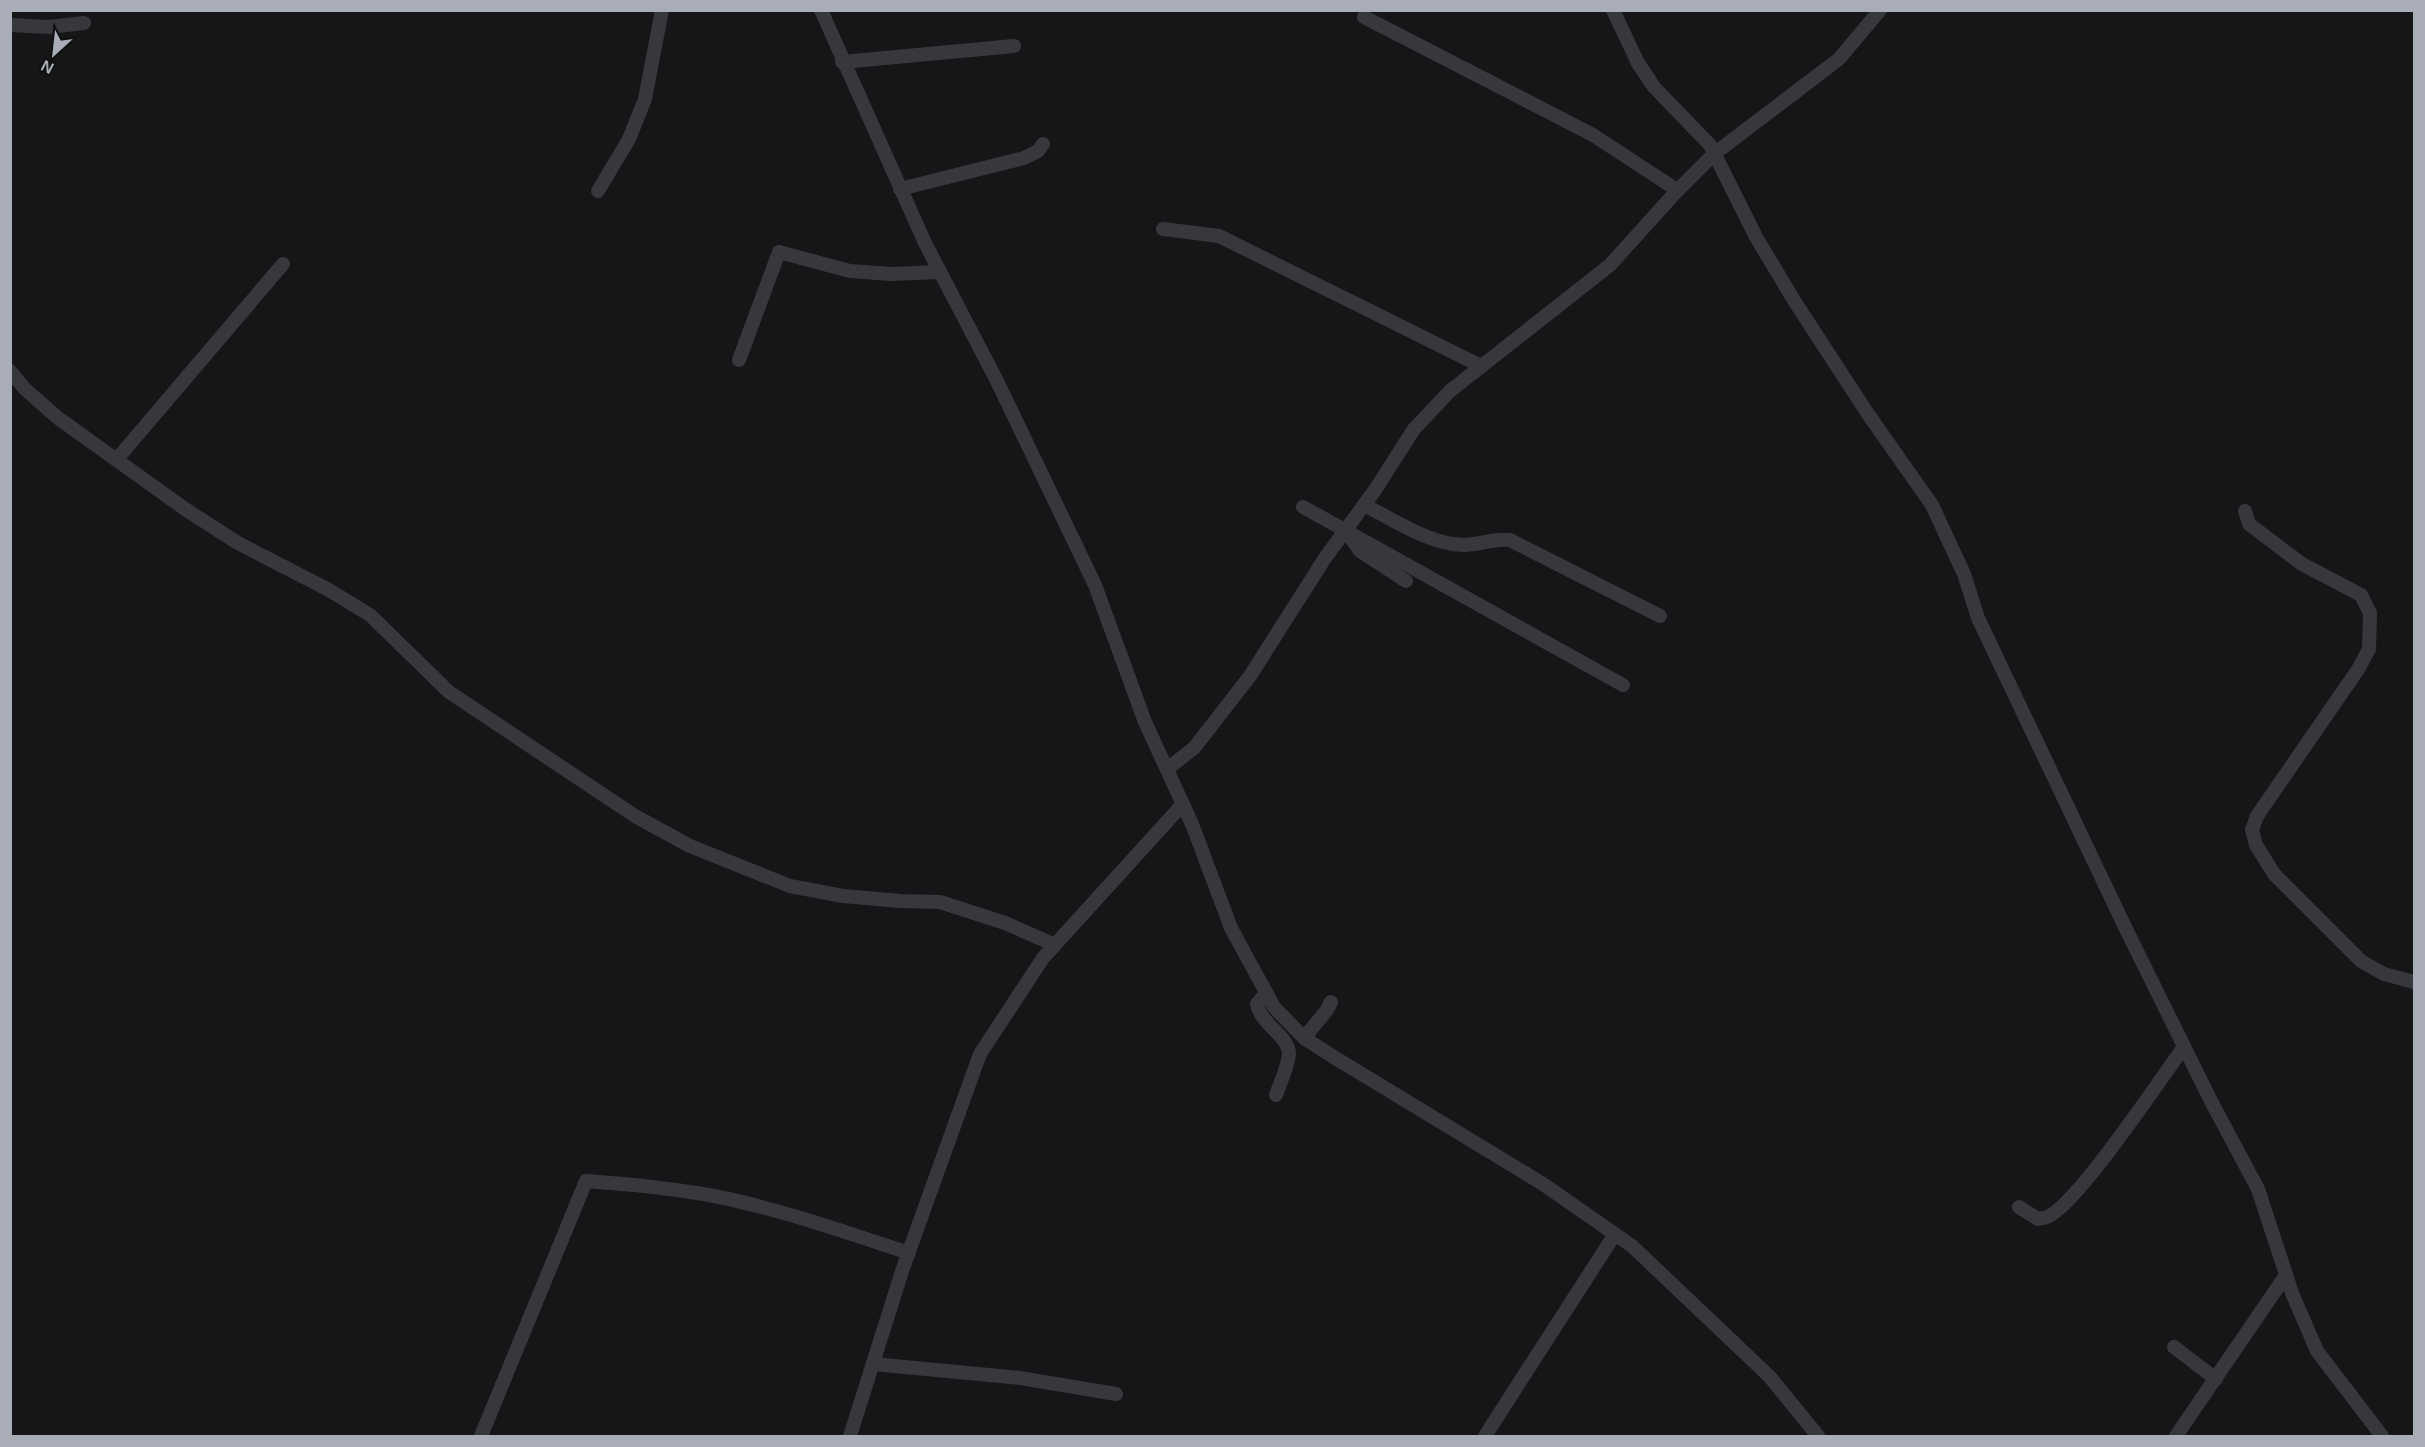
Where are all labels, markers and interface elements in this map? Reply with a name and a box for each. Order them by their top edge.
north arrow [24,24,84,84]
text: N [38,57,56,77]

